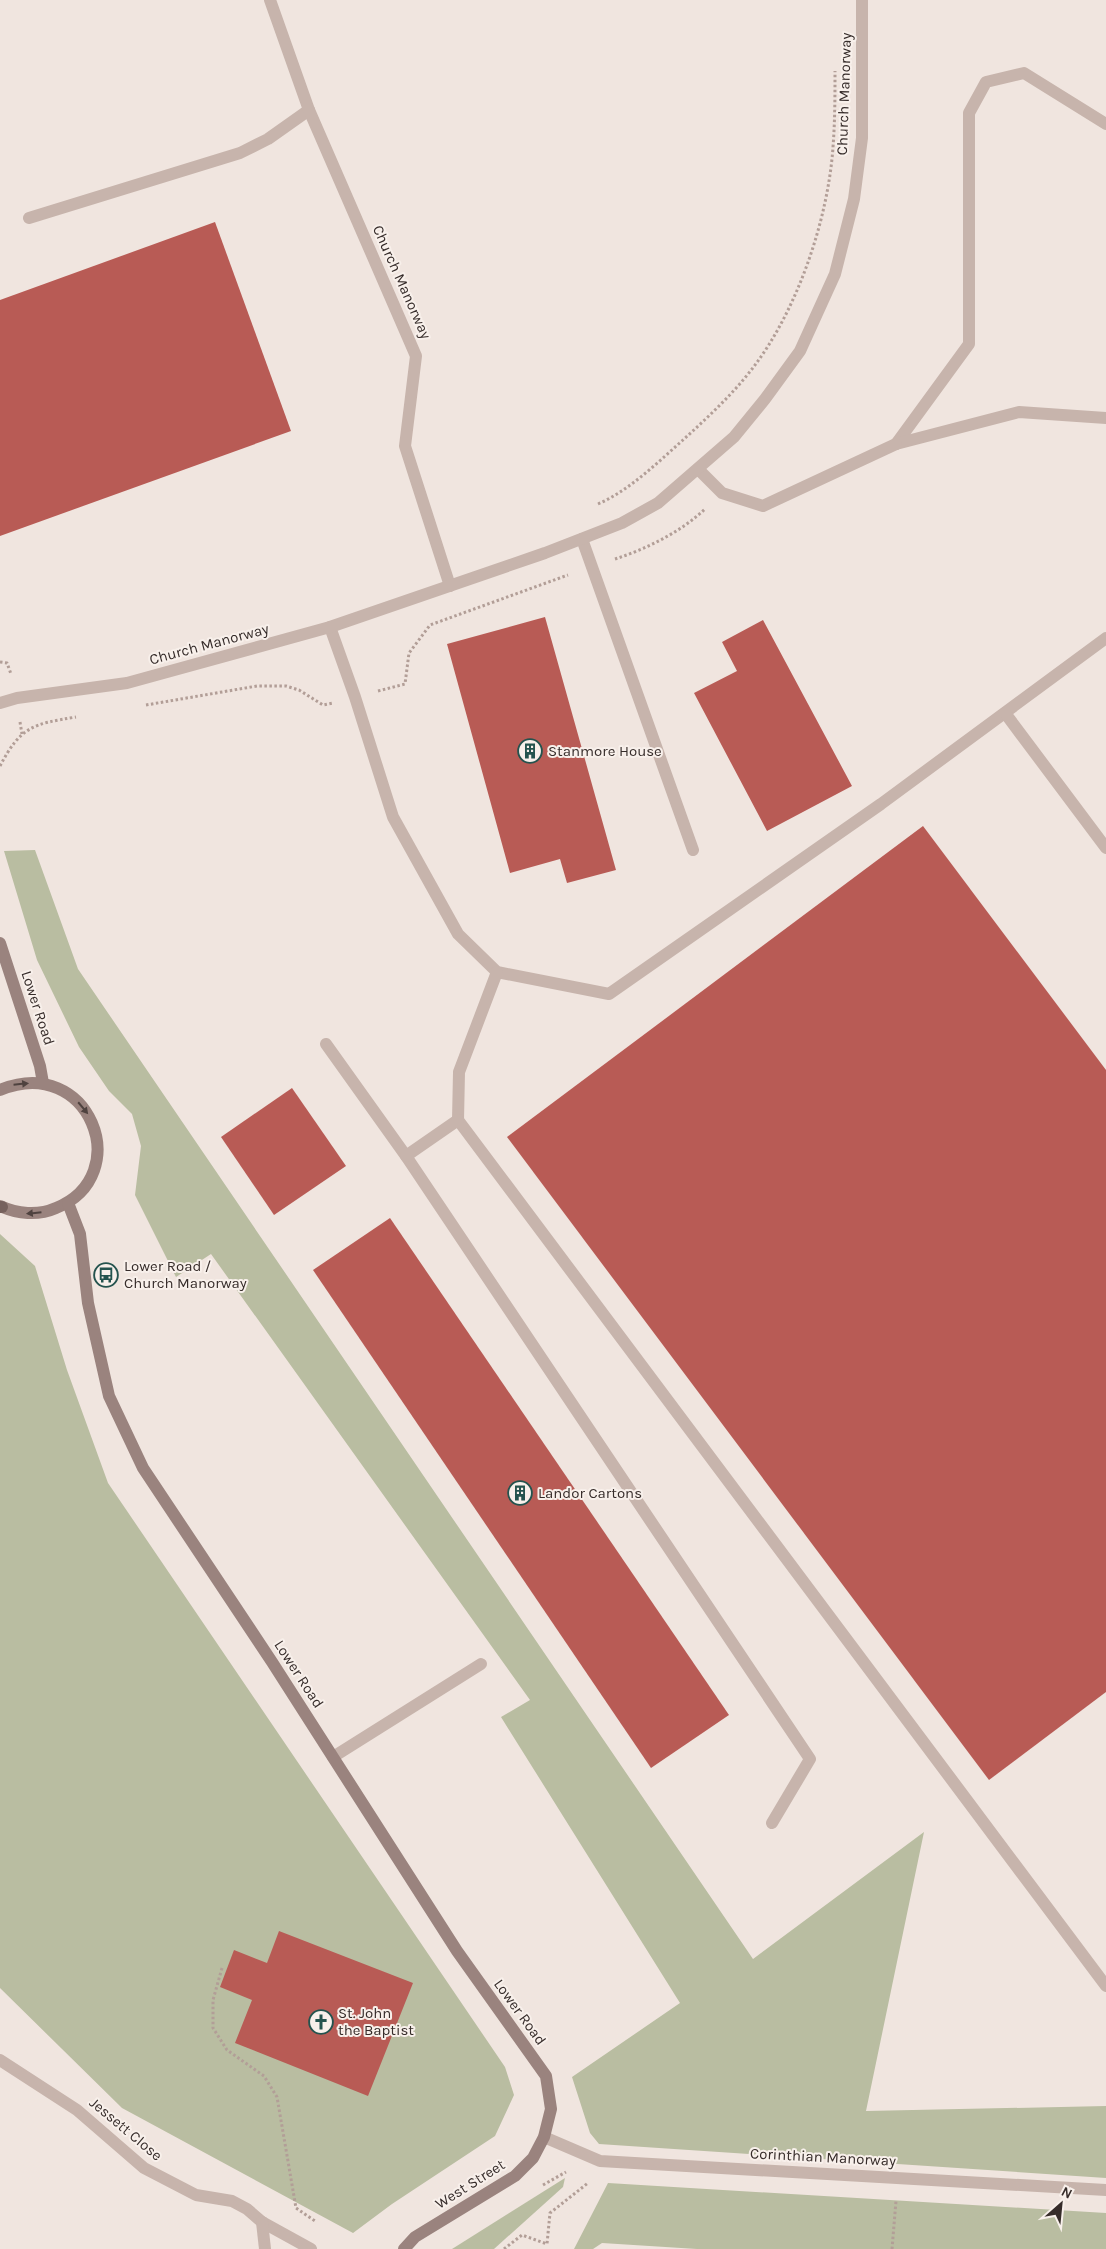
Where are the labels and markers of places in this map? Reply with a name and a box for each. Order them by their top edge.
building icon: Stanmore House [517,738,543,764]
place label: Stanmore House [548,742,662,760]
place label: Lower Road / Church Manorway [124,1257,247,1292]
bus stop icon: Lower Road / Church Manorway [93,1262,119,1288]
building icon: Landor Cartons [507,1480,533,1506]
place label: Landor Cartons [538,1484,642,1502]
place label: St. John the Baptist [338,2004,414,2039]
church icon: St. John the Baptist [308,2009,334,2035]

